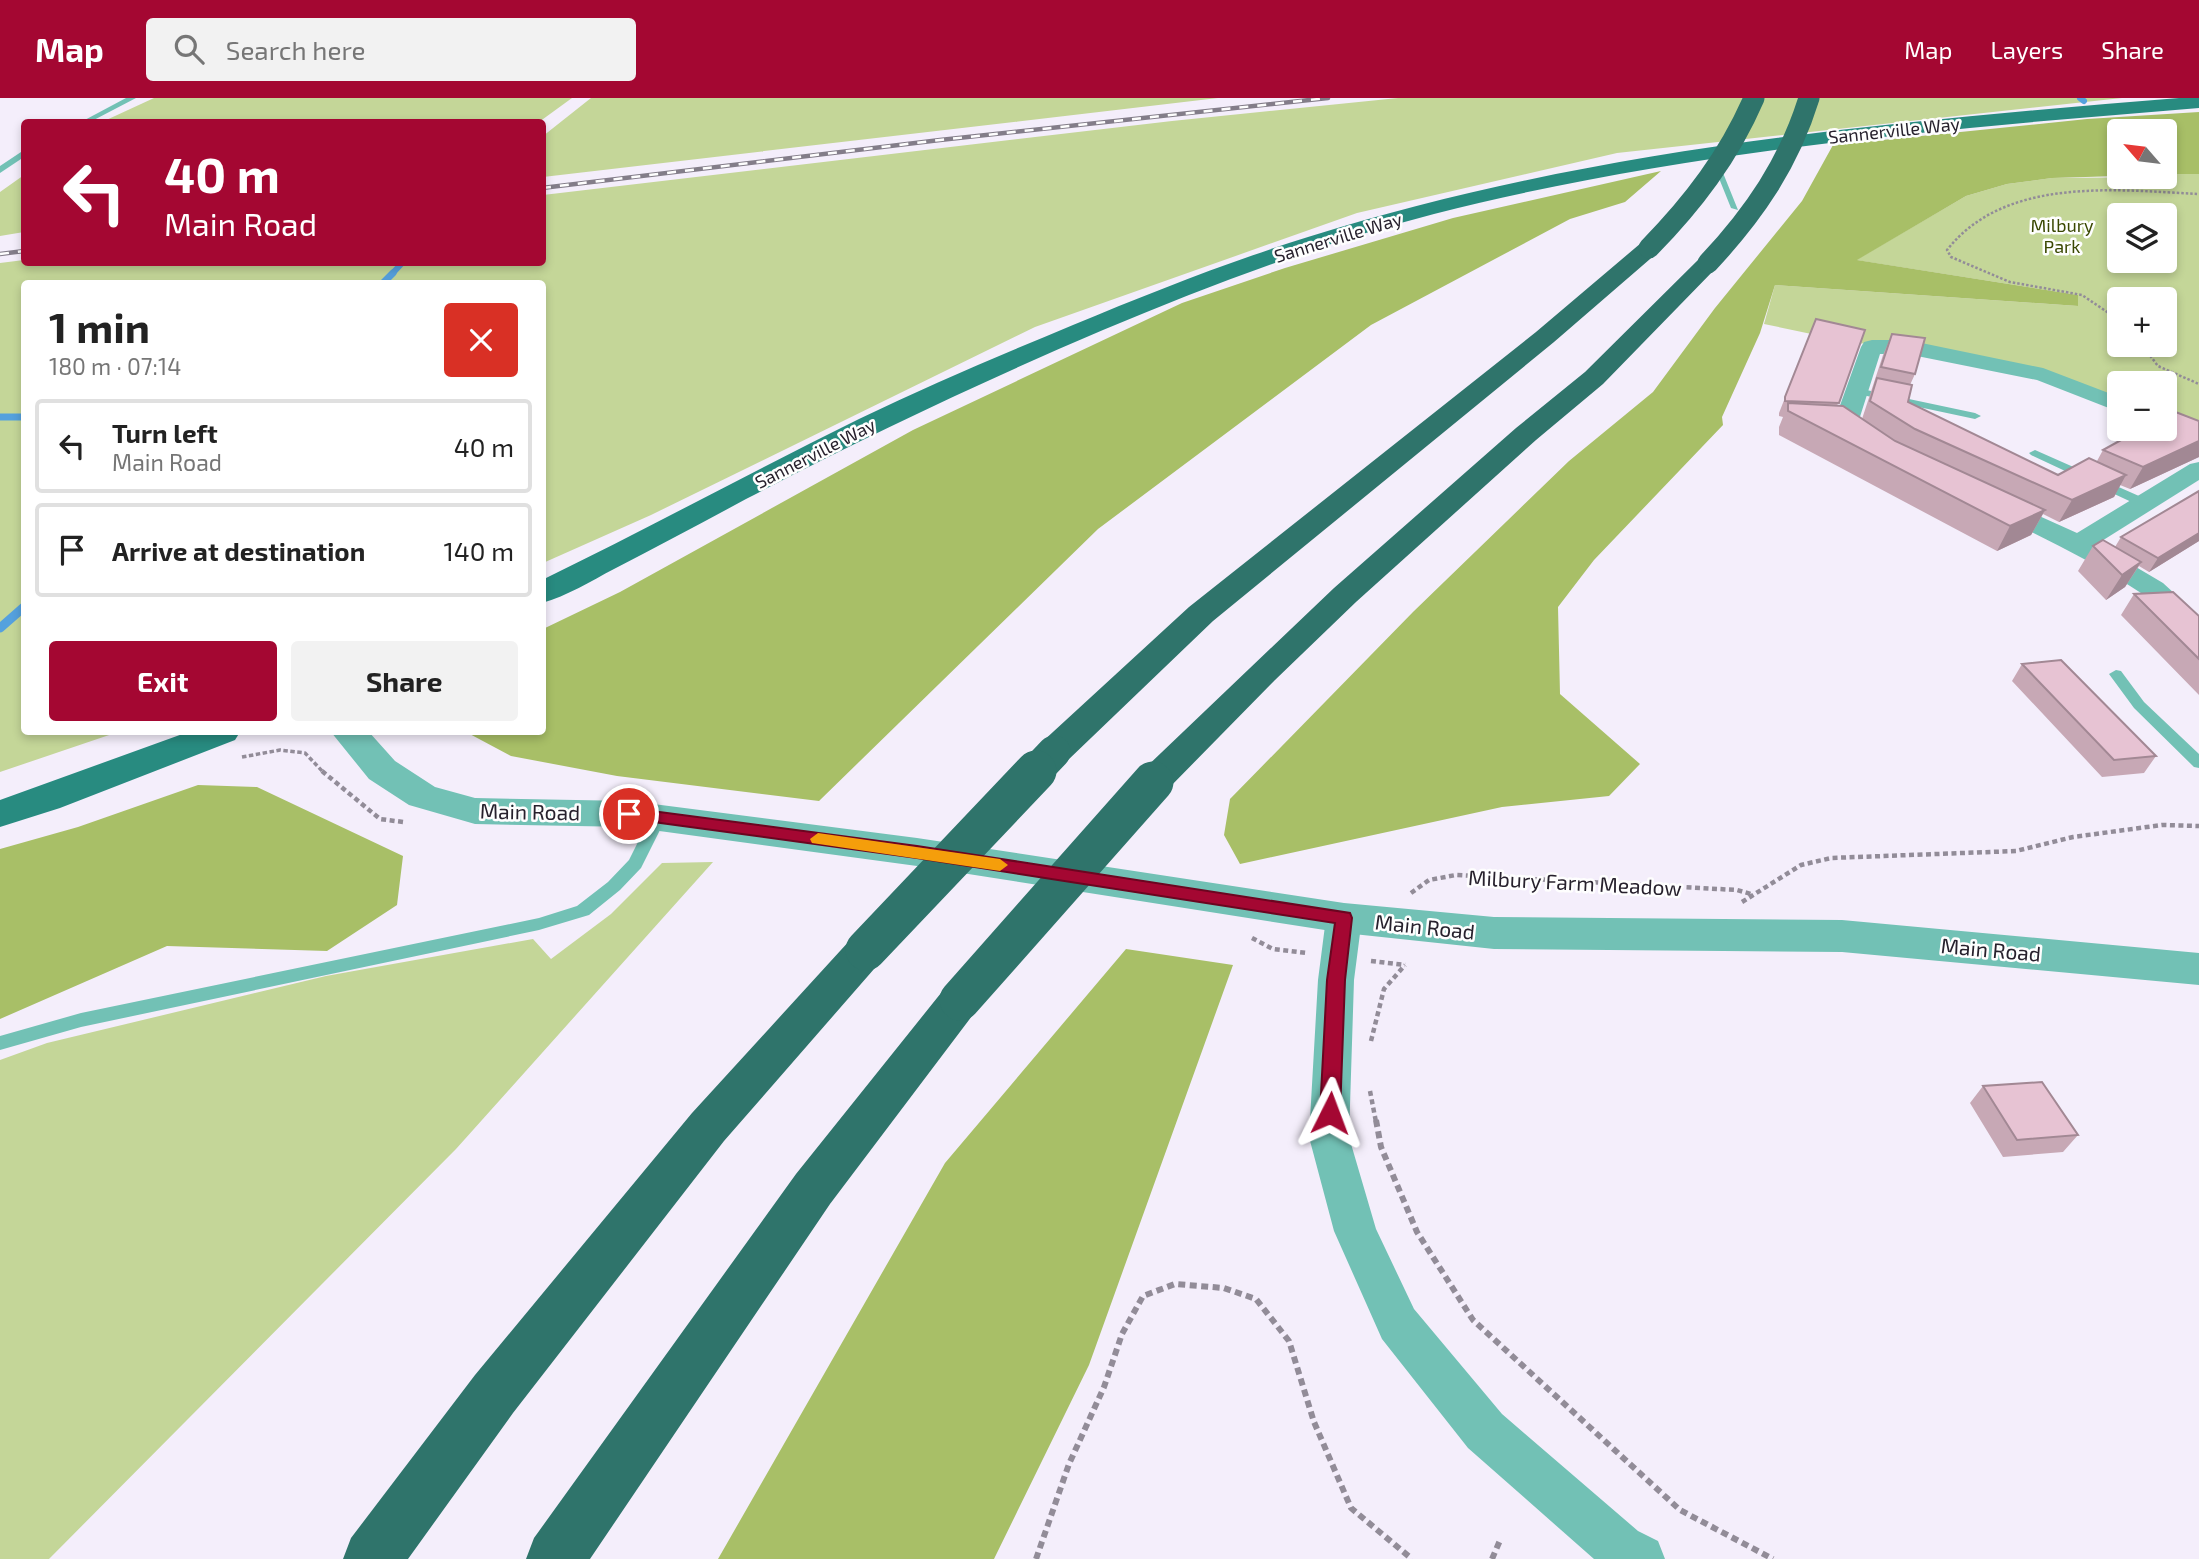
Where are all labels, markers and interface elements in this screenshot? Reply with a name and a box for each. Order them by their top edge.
search box [146,18,636,81]
text: Map [35,29,104,69]
icon: search [170,30,208,68]
text: Search here [226,34,365,65]
text: Map [1904,35,1952,64]
text: Layers [1990,35,2063,64]
text: Share [2101,35,2164,64]
street label: Sannerville Way [1827,112,1961,148]
north arrow [2107,119,2177,189]
map controls [2107,119,2177,441]
text: 40 m [164,144,280,203]
icon: left [49,147,140,238]
button: layers [2107,203,2177,273]
text: Main Road [164,204,317,242]
street label: Sannerville Way [1272,207,1405,267]
park label: Milbury Park [2031,214,2094,257]
button: + [2107,287,2177,357]
text: 1 min [49,301,150,351]
button: close [444,303,518,377]
text: 180 m · 07:14 [49,352,181,380]
button: − [2107,371,2177,441]
street label: Sannerville Way [751,413,879,493]
text: Turn left [112,417,218,448]
icon: left [53,427,91,465]
text: 40 m [454,431,514,462]
text: Main Road [112,448,222,476]
icon: arrive [53,531,91,569]
text: Arrive at destination [112,535,365,566]
text: 140 m [443,535,514,566]
button: Exit [49,641,277,721]
button: Share [291,641,518,721]
pin [599,784,659,844]
icon: arrive [610,795,648,833]
street label: Main Road [480,798,580,824]
street label: Milbury Farm Meadow [1468,864,1682,900]
street label: Main Road [1374,908,1476,944]
street label: Main Road [1940,932,2042,966]
position arrow [1293,1076,1367,1150]

